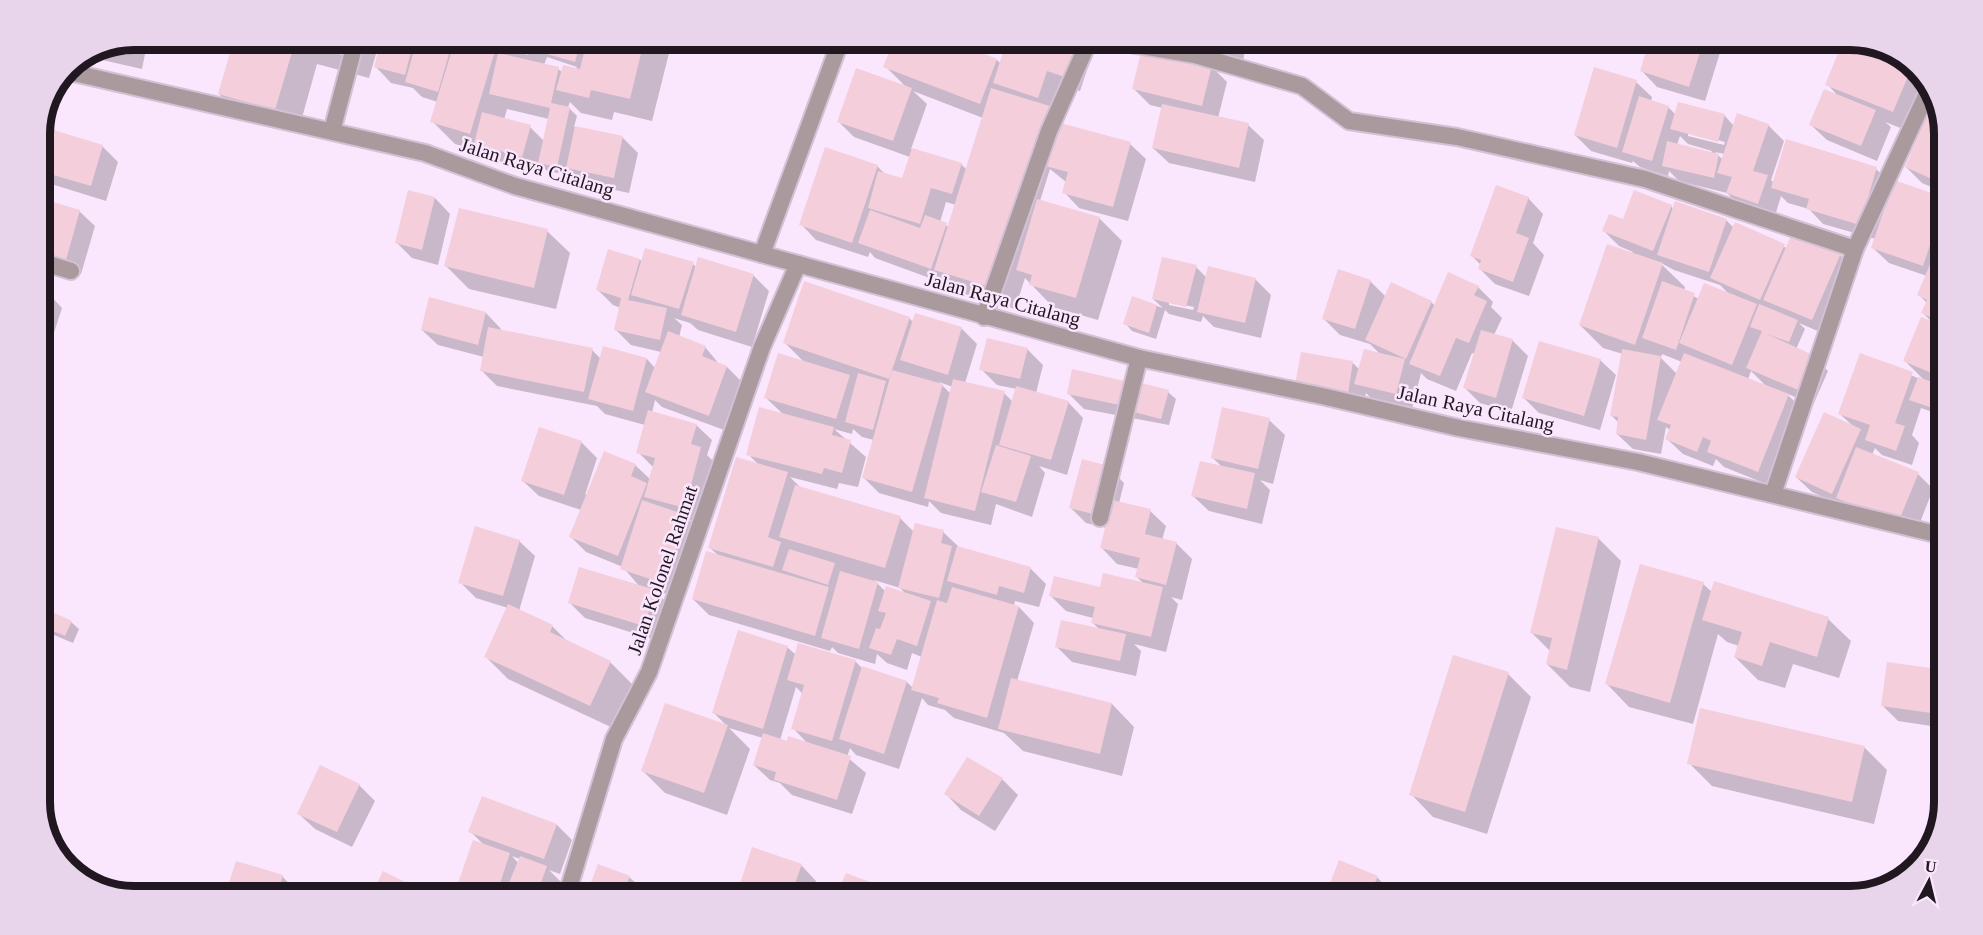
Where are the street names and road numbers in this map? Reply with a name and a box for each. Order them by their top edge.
street label: Jalan Raya Citalang [457,133,617,202]
street label: Jalan Raya Citalang [923,268,1083,331]
street label: Jalan Raya Citalang [1395,381,1557,436]
street label: Jalan Kolonel Rahmat [623,482,701,658]

